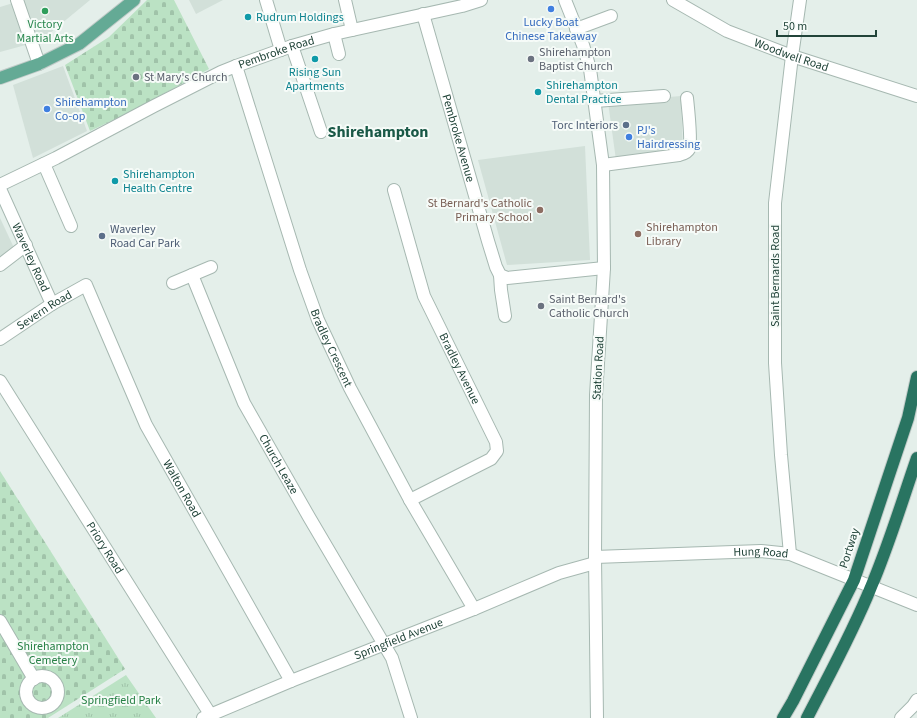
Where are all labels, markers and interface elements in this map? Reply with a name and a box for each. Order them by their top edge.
marker: Lucky Boat Chinese Takeaway [546,4,556,14]
marker: Victory Martial Arts [40,6,50,16]
place label: Rudrum Holdings [256,9,344,26]
marker: Rudrum Holdings [243,12,253,22]
scale bar [777,12,876,38]
place label: Lucky Boat Chinese Takeaway [505,14,597,45]
place label: Victory Martial Arts [16,16,74,47]
text: 50 m [783,18,807,35]
street label: Pembroke Road [236,32,316,74]
street label: Woodwell Road [752,34,831,76]
place label: Shirehampton Baptist Church [539,44,613,75]
marker: Rising Sun Apartments [310,54,320,64]
marker: Shirehampton Baptist Church [526,54,536,64]
place label: Rising Sun Apartments [286,64,344,95]
place label: St Mary's Church [144,69,228,86]
marker: St Mary's Church [131,72,141,82]
place label: Shirehampton Dental Practice [546,77,622,108]
marker: Shirehampton Dental Practice [533,87,543,97]
street label: Pembroke Avenue [437,92,479,184]
place label: Shirehampton Co-op [55,94,127,125]
marker: Shirehampton Co-op [42,104,52,114]
place label: Torc Interiors [552,117,618,134]
marker: Torc Interiors [621,120,631,130]
district label: Shirehampton [328,121,428,143]
place label: PJ's Hairdressing [637,122,700,153]
marker: PJ's Hairdressing [624,132,634,142]
place label: Shirehampton Health Centre [123,166,195,197]
marker: Shirehampton Health Centre [110,176,120,186]
place label: St Bernard's Catholic Primary School [427,195,533,226]
marker: St Bernard's Catholic Primary School [535,205,545,215]
place label: Shirehampton Library [646,219,718,250]
street label: Waverley Road [7,220,53,295]
place label: Waverley Road Car Park [110,221,180,252]
street label: Saint Bernards Road [767,225,784,327]
marker: Shirehampton Library [633,229,643,239]
marker: Waverley Road Car Park [97,231,107,241]
street label: Severn Road [13,286,75,334]
place label: Saint Bernard's Catholic Church [549,291,629,322]
marker: Saint Bernard's Catholic Church [536,301,546,311]
street label: Bradley Crescent [306,307,356,390]
street label: Bradley Avenue [434,330,484,407]
street label: Station Road [588,336,609,400]
street label: Church Leaze [254,431,302,498]
street label: Walton Road [159,457,205,521]
street label: Priory Road [82,519,128,577]
street label: Portway [835,525,864,570]
street label: Hung Road [733,543,789,563]
street label: Springfield Avenue [352,614,446,664]
park label: Shirehampton Cemetery [17,638,89,669]
park label: Springfield Park [81,692,161,709]

